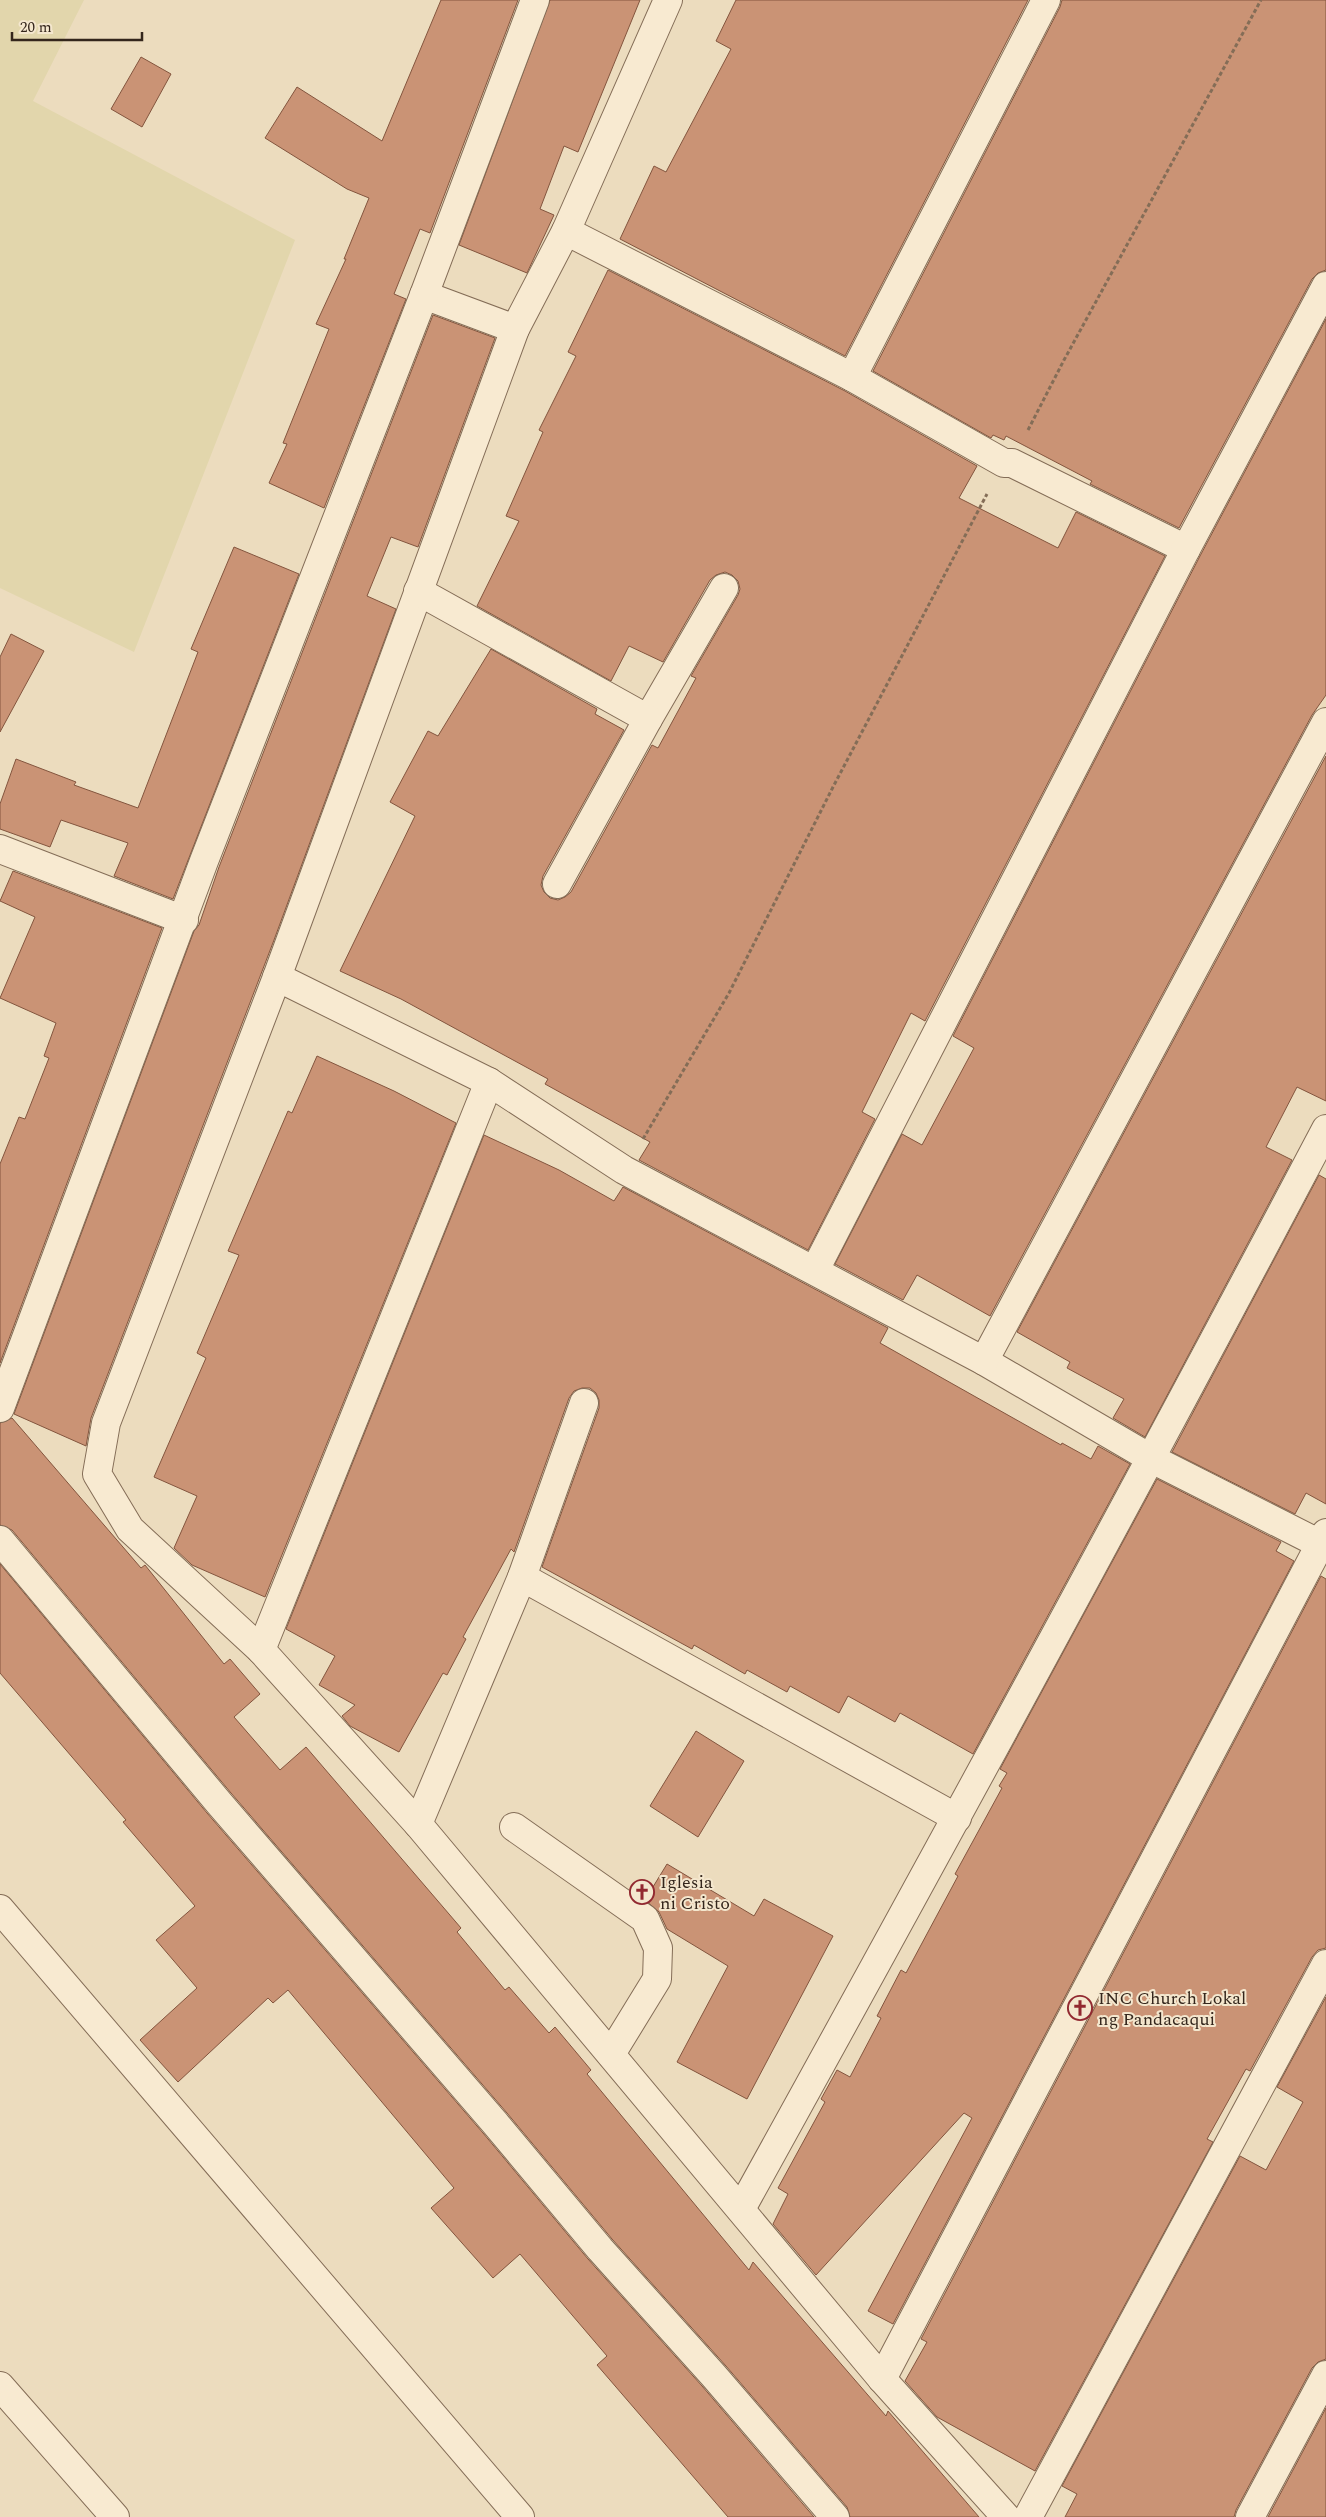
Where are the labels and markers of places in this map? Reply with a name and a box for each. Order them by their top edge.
place label: Iglesia ni Cristo [660,1869,730,1917]
church icon: Iglesia ni Cristo [629,1879,655,1905]
place label: INC Church Lokal ng Pandacaqui [1098,1985,1246,2033]
church icon: INC Church Lokal ng Pandacaqui [1067,1995,1093,2021]

